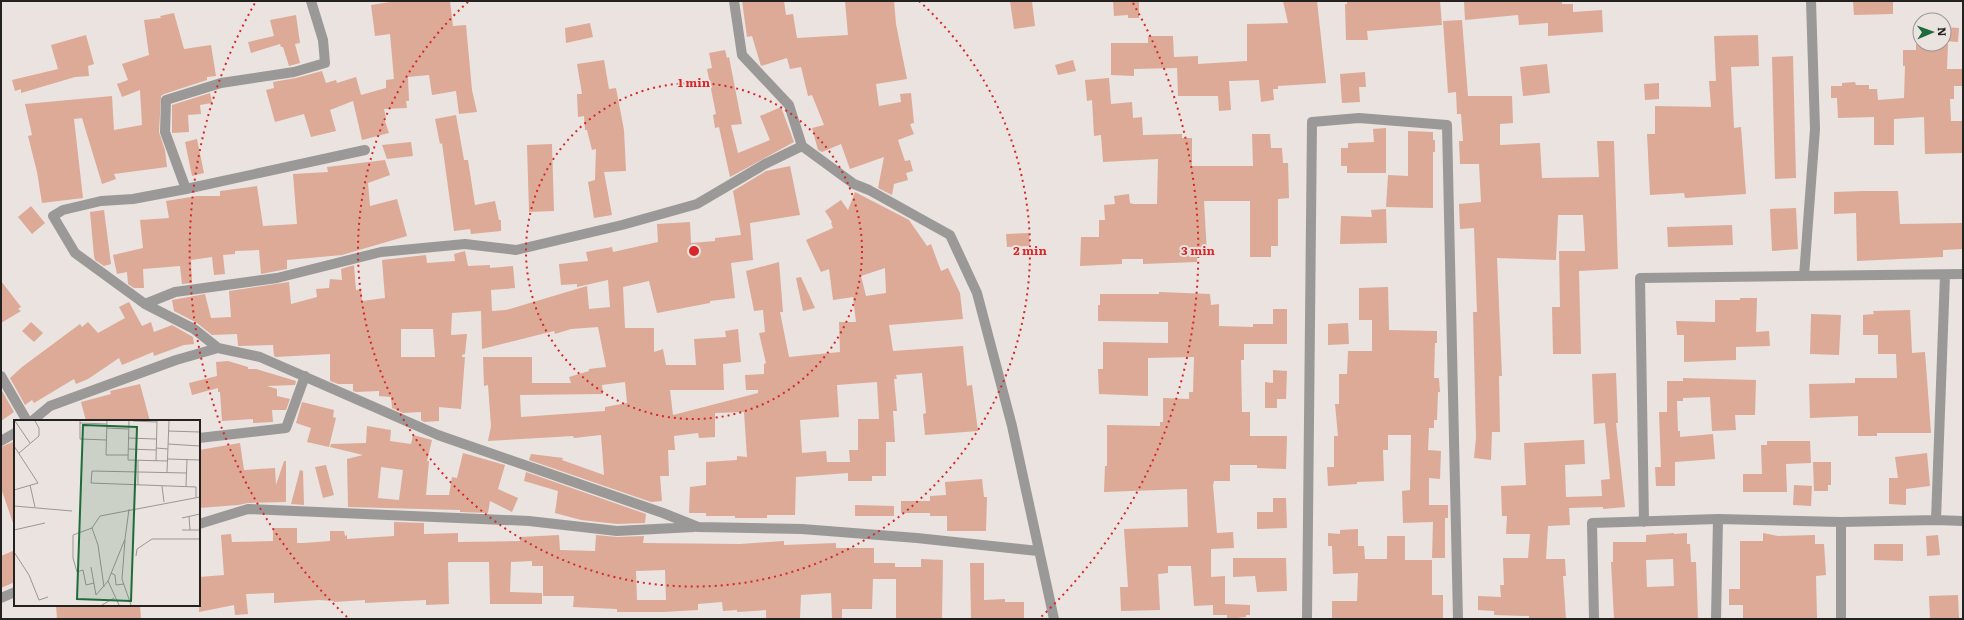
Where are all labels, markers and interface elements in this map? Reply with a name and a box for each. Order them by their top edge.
north arrow [1912,12,1952,52]
text: N [1935,27,1951,37]
text: 1 min [678,73,711,91]
text: 2 min [1013,241,1047,259]
text: 3 min [1181,241,1216,259]
centre of rings [687,244,701,258]
inset map [14,420,200,606]

